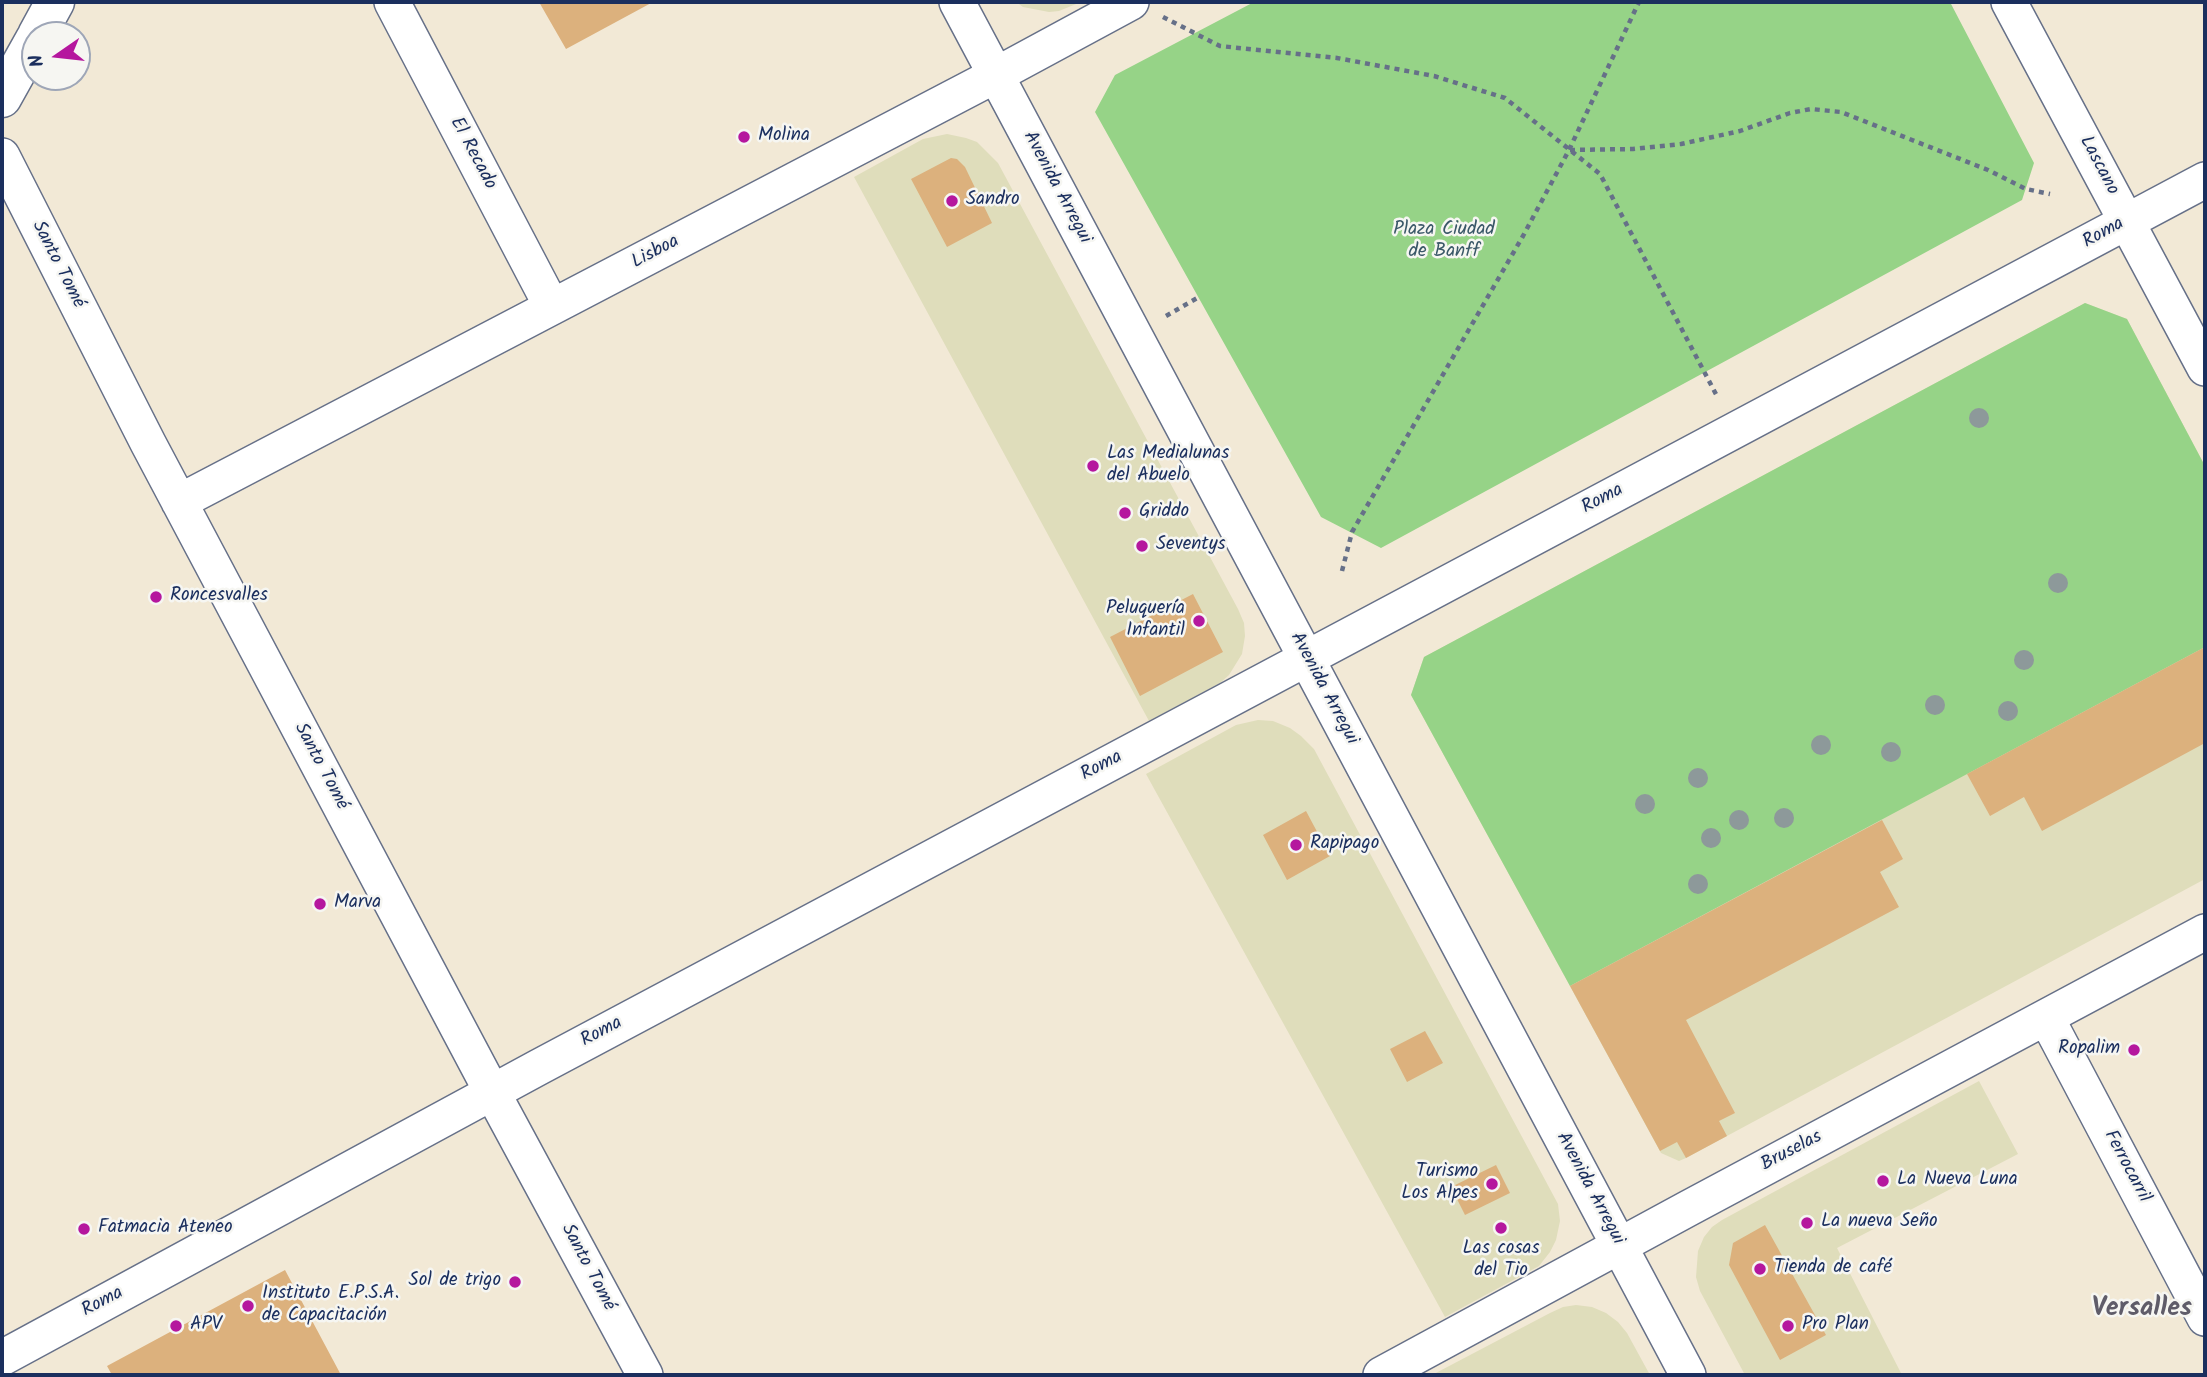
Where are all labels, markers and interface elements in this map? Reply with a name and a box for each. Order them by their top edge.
north arrow [21,21,91,91]
text: N [22,51,54,70]
street label: El Recado [444,114,500,194]
place label: Molina [758,126,810,148]
street label: Avenida Arregui [1017,128,1095,248]
marker: Molina [736,129,752,145]
street label: Lascano [2073,133,2123,199]
place label: Sandro [966,190,1020,212]
marker: Sandro [944,193,960,209]
street label: Roma [2079,213,2129,255]
street label: Santo Tomé [25,218,89,312]
park label: Plaza Ciudad de Banff [1393,220,1495,264]
street label: Lisboa [628,231,684,275]
place label: Las Medialunas del Abuelo [1107,444,1229,488]
marker: Las Medialunas del Abuelo [1085,458,1101,474]
street label: Roma [1578,480,1628,520]
place label: Griddo [1139,502,1189,524]
marker: Griddo [1117,505,1133,521]
place label: Seventys [1156,535,1226,557]
marker: Seventys [1134,538,1150,554]
place label: Roncesvalles [170,586,268,608]
marker: Roncesvalles [148,589,164,605]
place label: Peluquería Infantil [1106,599,1185,643]
marker: Peluquería Infantil [1191,613,1207,629]
street label: Avenida Arregui [1284,629,1362,749]
street label: Santo Tomé [288,720,352,814]
street label: Roma [1077,747,1127,787]
place label: Rapipago [1310,834,1379,856]
marker: Rapipago [1288,837,1304,853]
place label: Marva [334,893,381,915]
marker: Marva [312,896,328,912]
street label: Roma [577,1013,627,1053]
place label: Ropalim [2058,1039,2120,1061]
marker: Ropalim [2126,1042,2142,1058]
street label: Bruselas [1758,1126,1826,1178]
street label: Ferrocarril [2097,1127,2155,1207]
street label: Avenida Arregui [1550,1129,1628,1249]
place label: Turismo Los Alpes [1401,1162,1478,1206]
place label: La Nueva Luna [1897,1170,2018,1192]
marker: La Nueva Luna [1875,1173,1891,1189]
marker: Turismo Los Alpes [1484,1176,1500,1192]
place label: La nueva Seño [1821,1212,1938,1234]
marker: La nueva Seño [1799,1215,1815,1231]
place label: Fatmacia Ateneo [98,1218,232,1240]
marker: Las cosas del Tio [1493,1220,1509,1236]
marker: Fatmacia Ateneo [76,1221,92,1237]
street label: Santo Tomé [555,1221,619,1315]
place label: Las cosas del Tio [1462,1239,1540,1283]
place label: Tienda de café [1774,1258,1892,1280]
marker: Tienda de café [1752,1261,1768,1277]
place label: Sol de trigo [409,1271,501,1293]
marker: Sol de trigo [507,1274,523,1290]
street label: Roma [78,1283,128,1323]
place label: Instituto E.P.S.A. de Capacitación [262,1284,399,1328]
district label: Versalles [2092,1295,2192,1327]
marker: Instituto E.P.S.A. de Capacitación [240,1298,256,1314]
place label: APV [190,1315,222,1337]
place label: Pro Plan [1802,1315,1869,1337]
marker: APV [168,1318,184,1334]
marker: Pro Plan [1780,1318,1796,1334]

